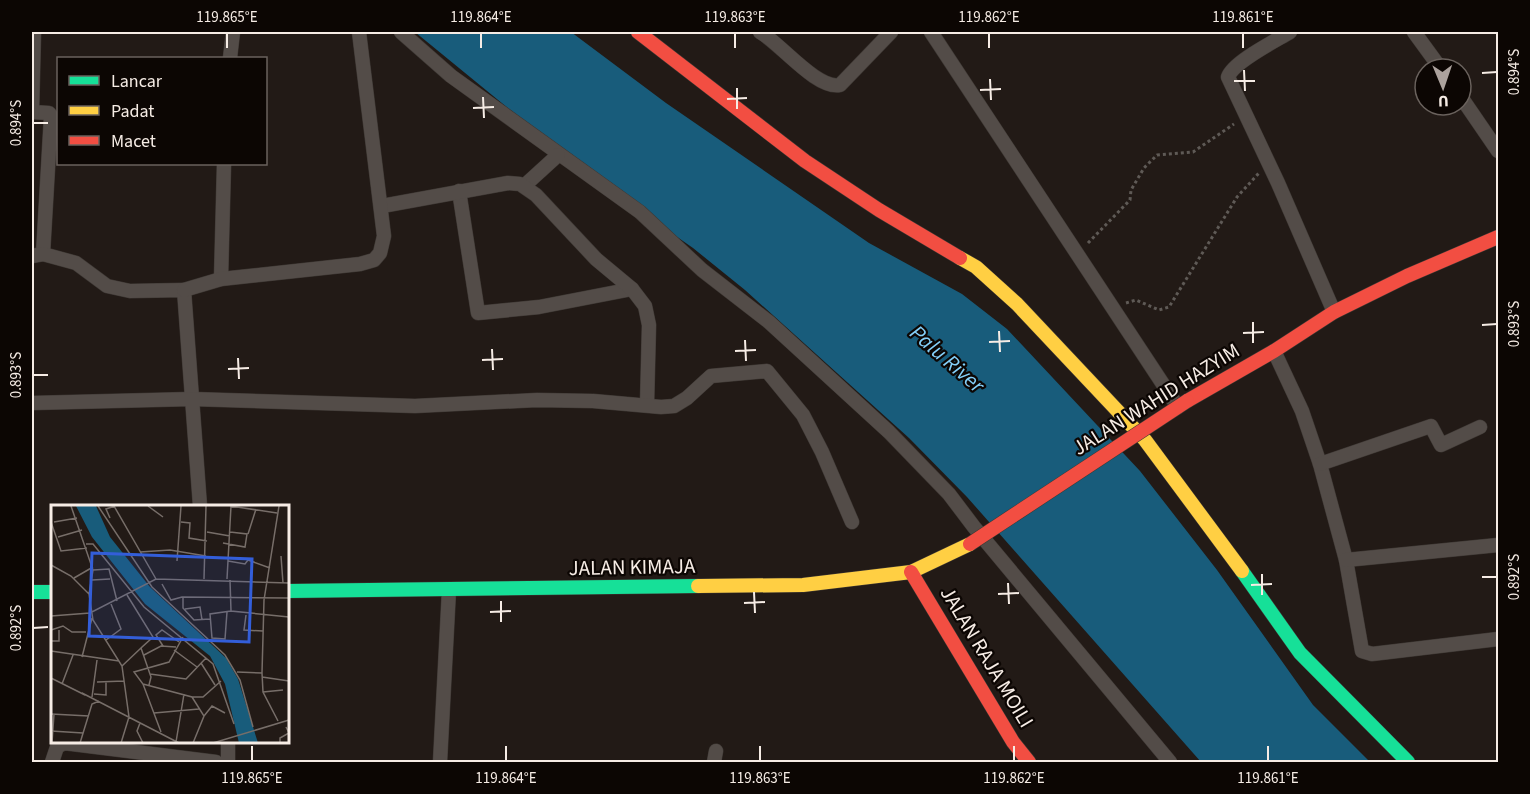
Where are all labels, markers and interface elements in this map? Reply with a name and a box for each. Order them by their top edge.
text: 119.865°E [196,7,258,28]
text: 119.864°E [450,7,512,28]
text: 119.863°E [704,7,766,28]
text: 119.862°E [958,7,1020,28]
text: 119.861°E [1212,7,1274,28]
text: 0.894°S [1504,49,1525,95]
legend [57,57,267,165]
north arrow [1413,57,1473,117]
text: Lancar [111,69,163,94]
text: U [1438,90,1449,112]
text: Padat [111,99,154,124]
text: 0.894°S [6,100,27,146]
text: Macet [111,129,156,154]
text: 0.893°S [1504,301,1525,347]
water label: Palu River [902,317,993,402]
street label: JALAN WAHID HAZYIM [1067,335,1245,463]
text: 0.893°S [6,352,27,398]
inset map [51,505,290,743]
street label: JALAN KIMAJA [568,551,696,583]
text: 0.892°S [1504,554,1525,600]
street label: JALAN RAJA MOILI [933,581,1041,733]
text: 0.892°S [6,605,27,651]
text: 119.865°E [221,768,283,789]
text: 119.864°E [475,768,537,789]
text: 119.863°E [729,768,791,789]
text: 119.862°E [983,768,1045,789]
text: 119.861°E [1237,768,1299,789]

